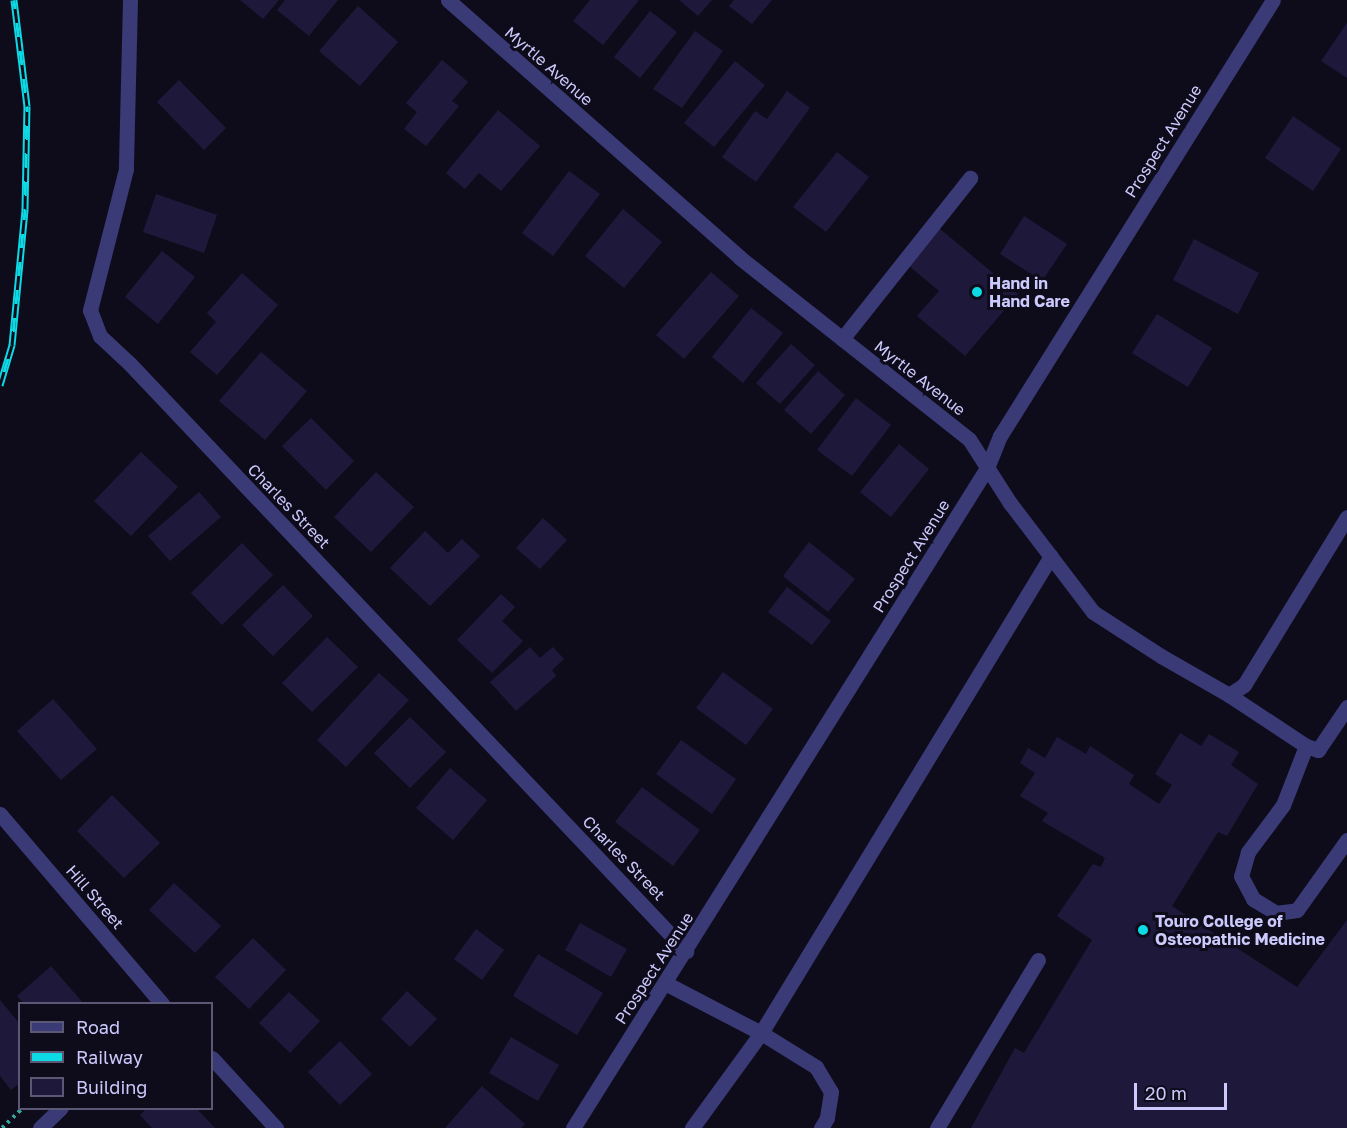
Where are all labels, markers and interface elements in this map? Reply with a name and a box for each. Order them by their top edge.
street label: Myrtle Avenue [501,23,597,109]
street label: Prospect Avenue [1121,81,1205,201]
place label: Hand in Hand Care [989,273,1070,311]
marker: Hand in Hand Care [970,285,984,299]
street label: Myrtle Avenue [871,336,969,420]
street label: Charles Street [244,460,334,552]
street label: Prospect Avenue [869,496,953,616]
street label: Charles Street [579,812,669,904]
street label: Hill Street [62,861,128,933]
street label: Prospect Avenue [611,909,697,1027]
place label: Touro College of Osteopathic Medicine [1155,911,1325,949]
marker: Touro College of Osteopathic Medicine [1136,923,1150,937]
legend [18,1002,213,1110]
text: Road [76,1016,120,1038]
text: Railway [76,1046,143,1068]
scale bar [1137,1071,1230,1109]
text: Building [76,1076,147,1098]
text: 20 m [1145,1082,1187,1104]

